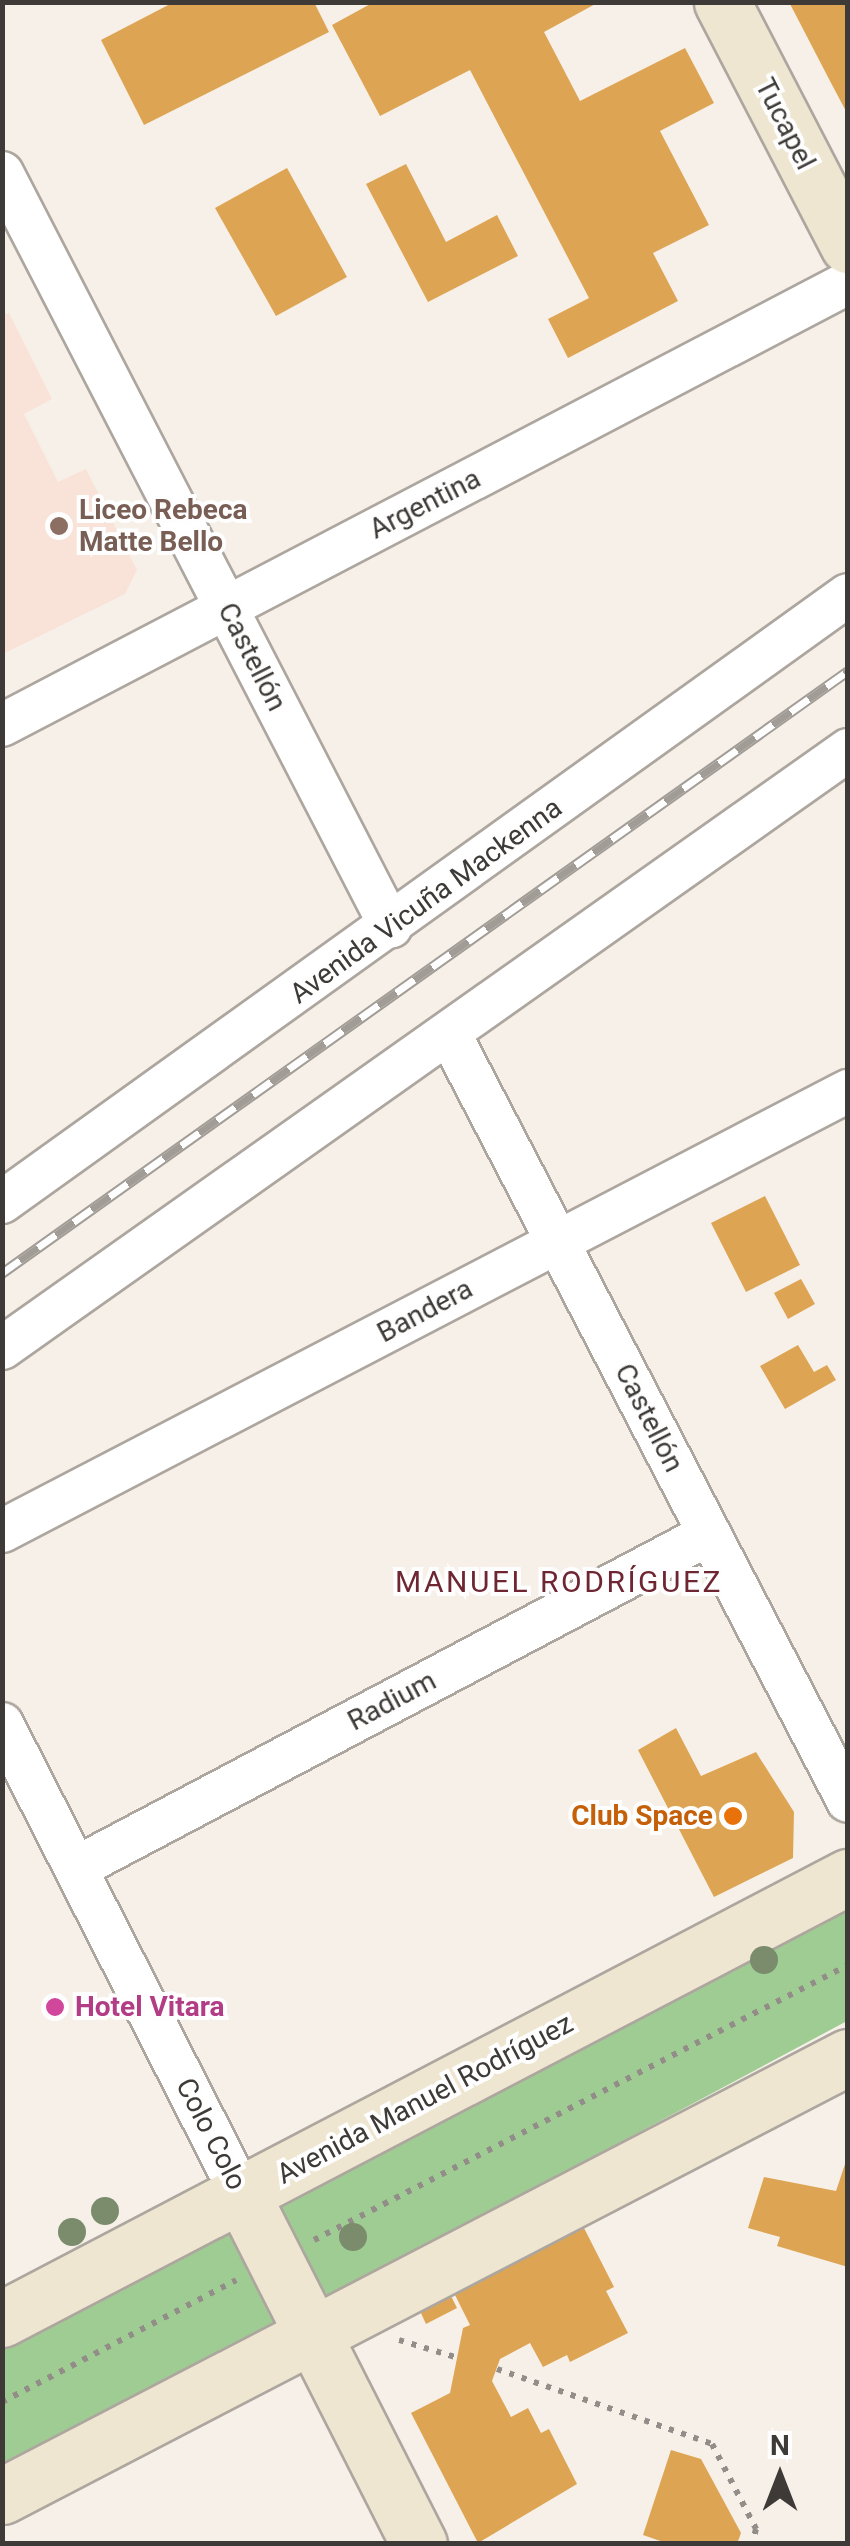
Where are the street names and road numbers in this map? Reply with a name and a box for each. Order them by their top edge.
street label: Tucapel [748,73,822,175]
street label: Argentina [364,462,486,546]
street label: Castellón [210,597,294,717]
street label: Avenida Vicuña Mackenna [284,791,568,1011]
street label: Bandera [372,1272,478,1350]
street label: Castellón [607,1358,691,1478]
street label: Radium [342,1664,442,1738]
street label: Avenida Manuel Rodríguez [271,2007,579,2191]
street label: Colo Colo [169,2073,253,2195]

